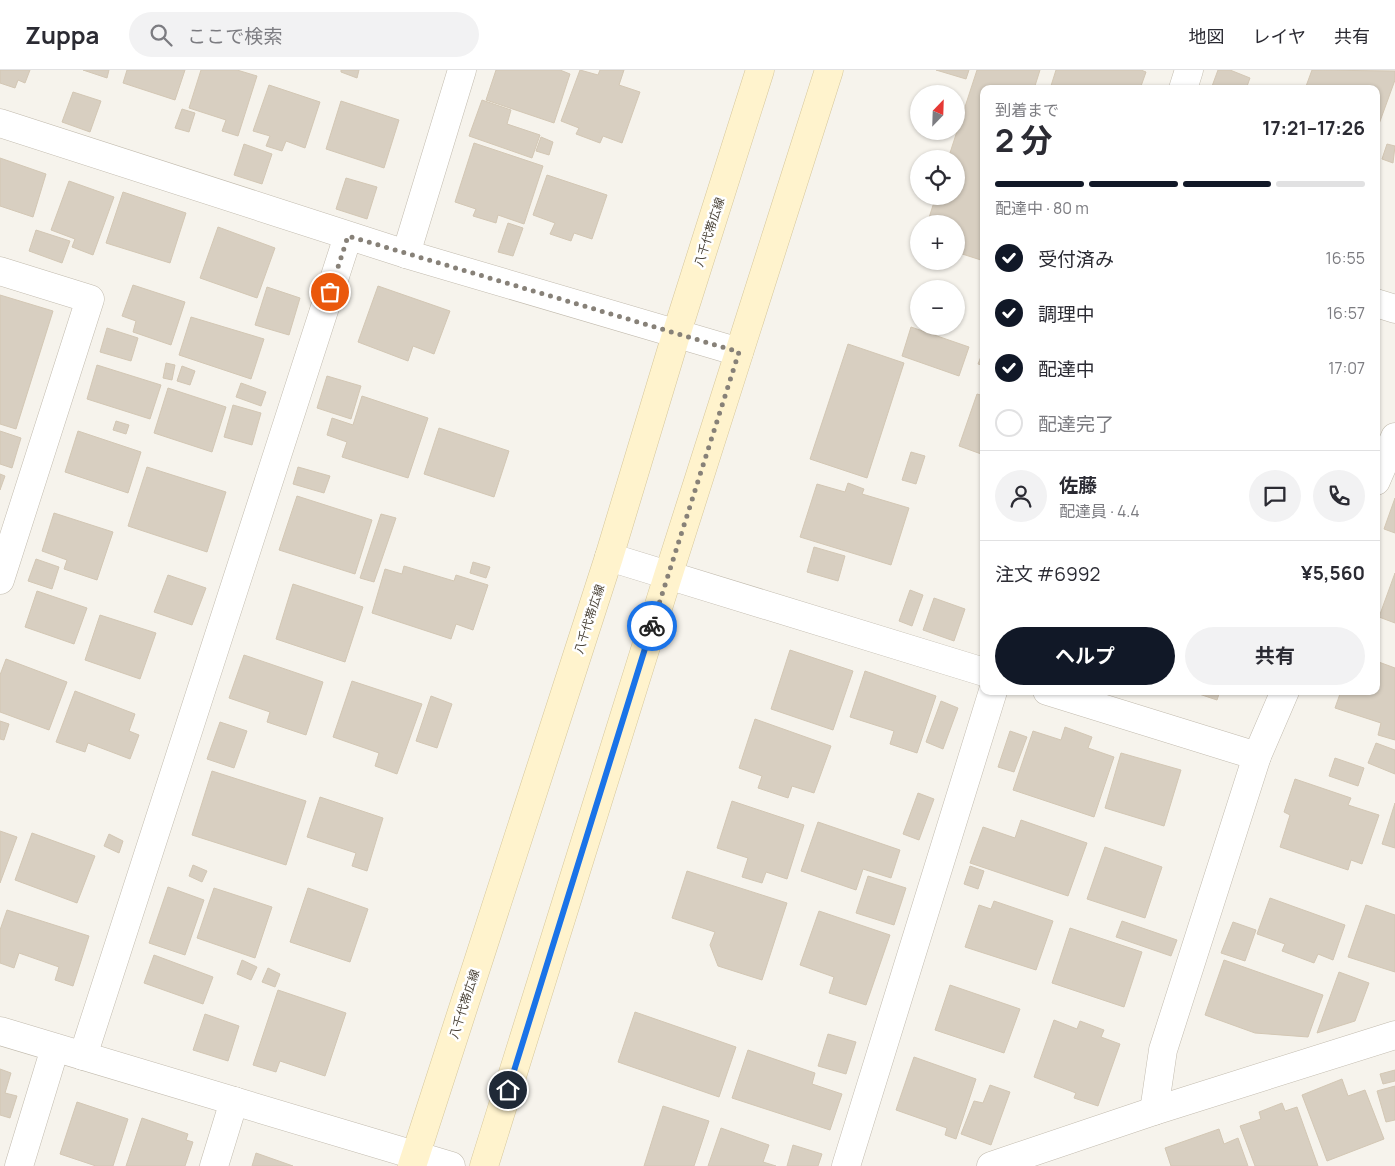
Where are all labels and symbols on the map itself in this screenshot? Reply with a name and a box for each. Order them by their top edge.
north arrow [910,85,965,140]
street label: 八千代帯広線 [690,195,728,269]
pin [309,271,351,313]
street label: 八千代帯広線 [570,582,608,656]
courier [627,601,677,651]
street label: 八千代帯広線 [445,967,483,1041]
pin [487,1069,529,1111]

